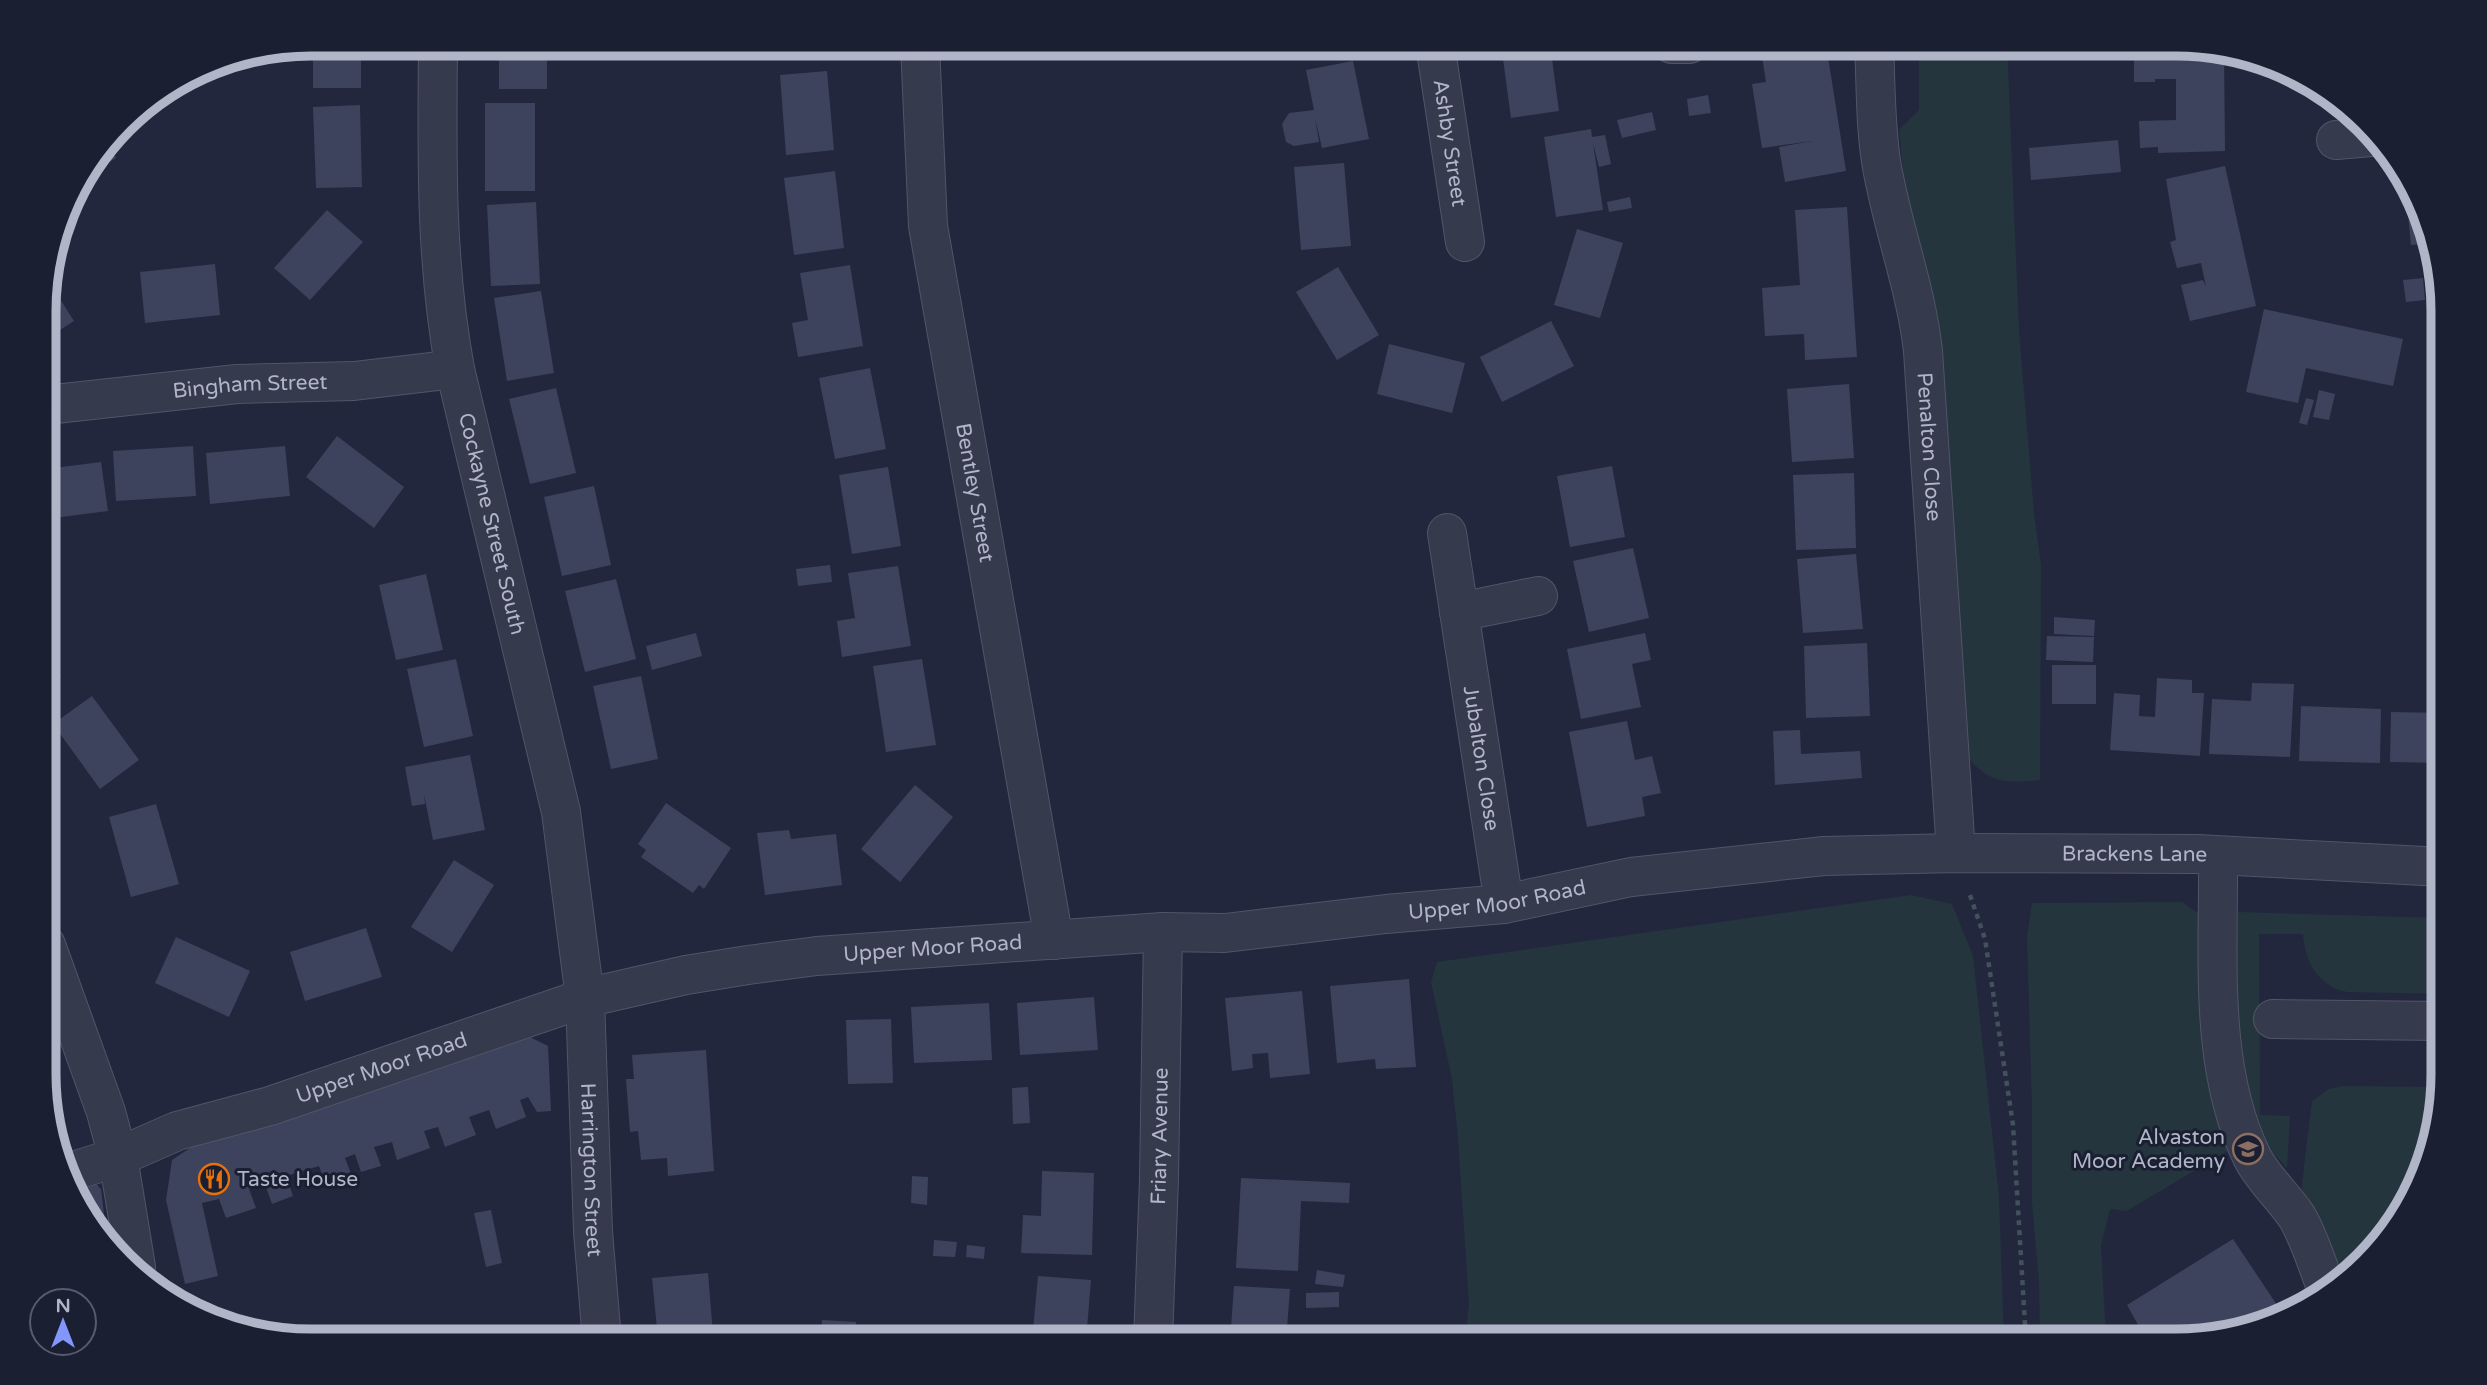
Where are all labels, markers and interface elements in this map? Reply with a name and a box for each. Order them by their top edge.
street label: Ashby Street [1428,78,1471,208]
street label: Bingham Street [171,370,328,404]
street label: Penalton Close [1911,372,1946,522]
street label: Cockayne Street South [453,410,530,637]
street label: Bentley Street [950,421,999,564]
street label: Jubalton Close [1458,684,1505,833]
street label: Brackens Lane [2062,841,2208,868]
street label: Upper Moor Road [1407,875,1588,925]
street label: Upper Moor Road [842,930,1023,967]
street label: Upper Moor Road [293,1027,471,1109]
street label: Friary Avenue [1146,1067,1174,1205]
street label: Harrington Street [575,1082,607,1258]
place label: Alvaston Moor Academy [2072,1125,2225,1174]
school or university icon: Alvaston Moor Academy [2231,1132,2265,1166]
restaurant icon: Taste House [197,1162,231,1196]
place label: Taste House [237,1167,358,1192]
north arrow [28,1287,98,1357]
text: N [55,1295,71,1317]

